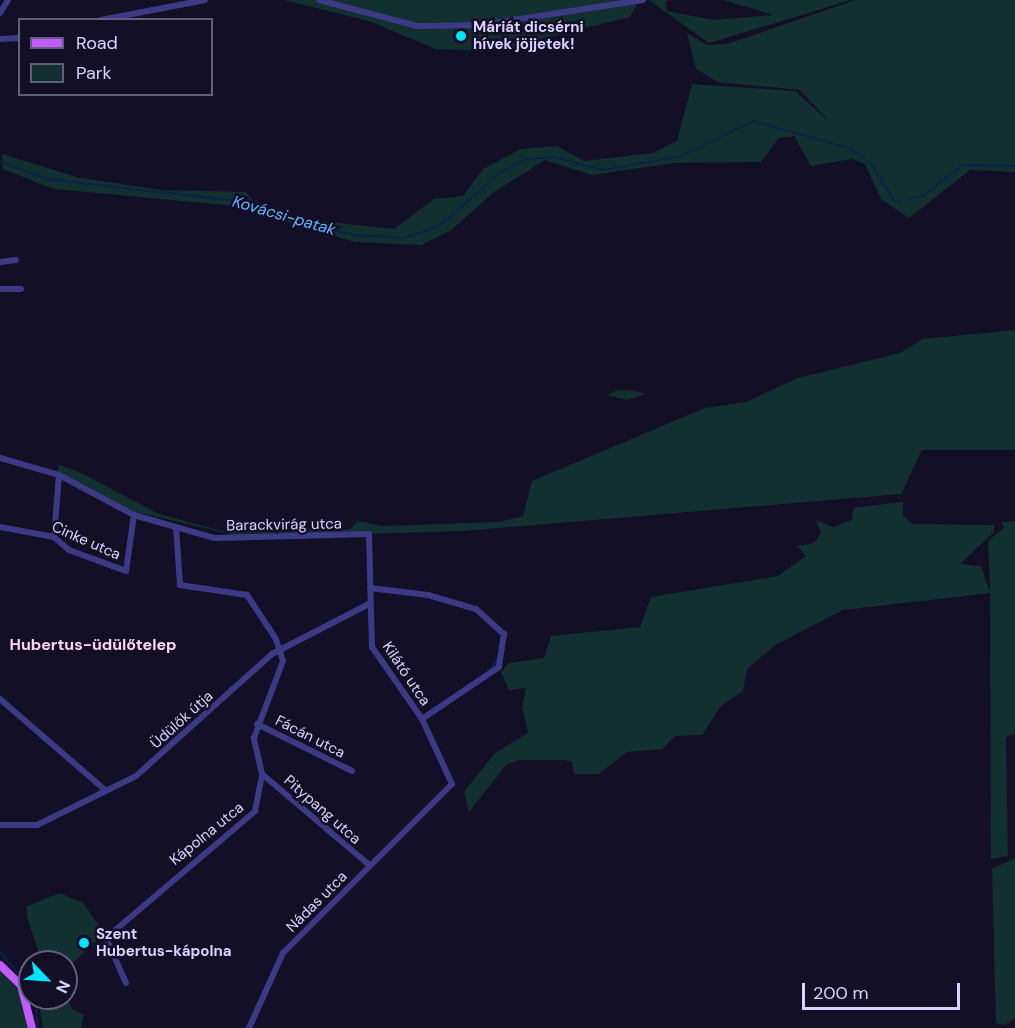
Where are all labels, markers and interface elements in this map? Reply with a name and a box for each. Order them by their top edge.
legend [18,18,213,96]
place label: Máriát dicsérni hívek jöjjetek! [473,18,584,53]
marker: Máriát dicsérni hívek jöjjetek! [454,29,468,43]
text: Road [76,31,118,55]
text: Park [76,61,112,85]
water label: Kovácsi-patak [230,192,338,240]
street label: Barackvirág utca [226,515,342,535]
street label: Cinke utca [49,518,123,564]
district label: Hubertus-üdülőtelep [9,635,177,655]
street label: Kilátó utca [378,639,434,709]
street label: Üdülők útja [147,687,217,753]
street label: Fácán utca [272,712,348,762]
street label: Pitypang utca [280,772,364,848]
street label: Kápolna utca [166,799,248,869]
street label: Nádas utca [283,868,351,936]
place label: Szent Hubertus-kápolna [96,925,231,960]
marker: Szent Hubertus-kápolna [77,936,91,950]
north arrow [18,950,78,1010]
scale bar [805,971,962,1009]
text: N [51,977,75,997]
text: 200 m [813,981,869,1005]

